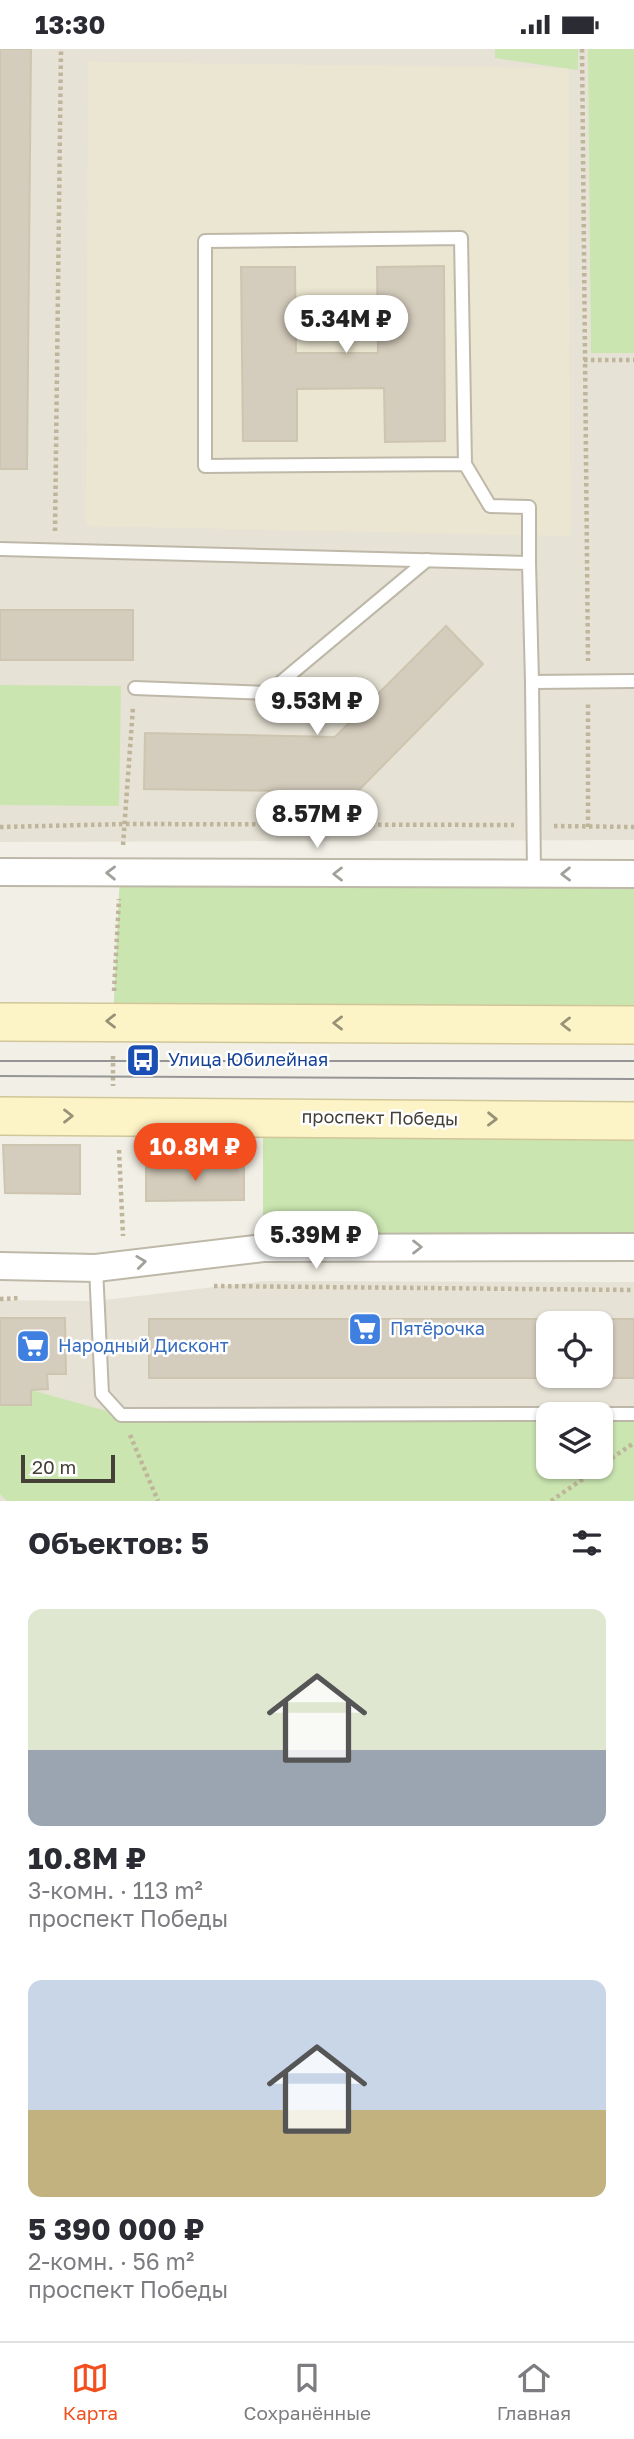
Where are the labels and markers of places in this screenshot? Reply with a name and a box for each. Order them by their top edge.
pin: 5.34M ₽ [281,295,411,355]
pin: 9.53M ₽ [252,677,382,737]
pin: 8.57M ₽ [252,791,382,850]
bus stop icon: Улица Юбилейная [124,1041,162,1079]
place label: Улица Юбилейная [168,1048,328,1070]
pin: 10.8M ₽ [130,1123,260,1183]
pin: 5.39M ₽ [251,1211,381,1271]
supermarket icon: Пятёрочка [346,1310,384,1348]
place label: Пятёрочка [390,1317,485,1339]
supermarket icon: Народный Дисконт [14,1327,52,1365]
place label: Народный Дисконт [58,1334,229,1356]

